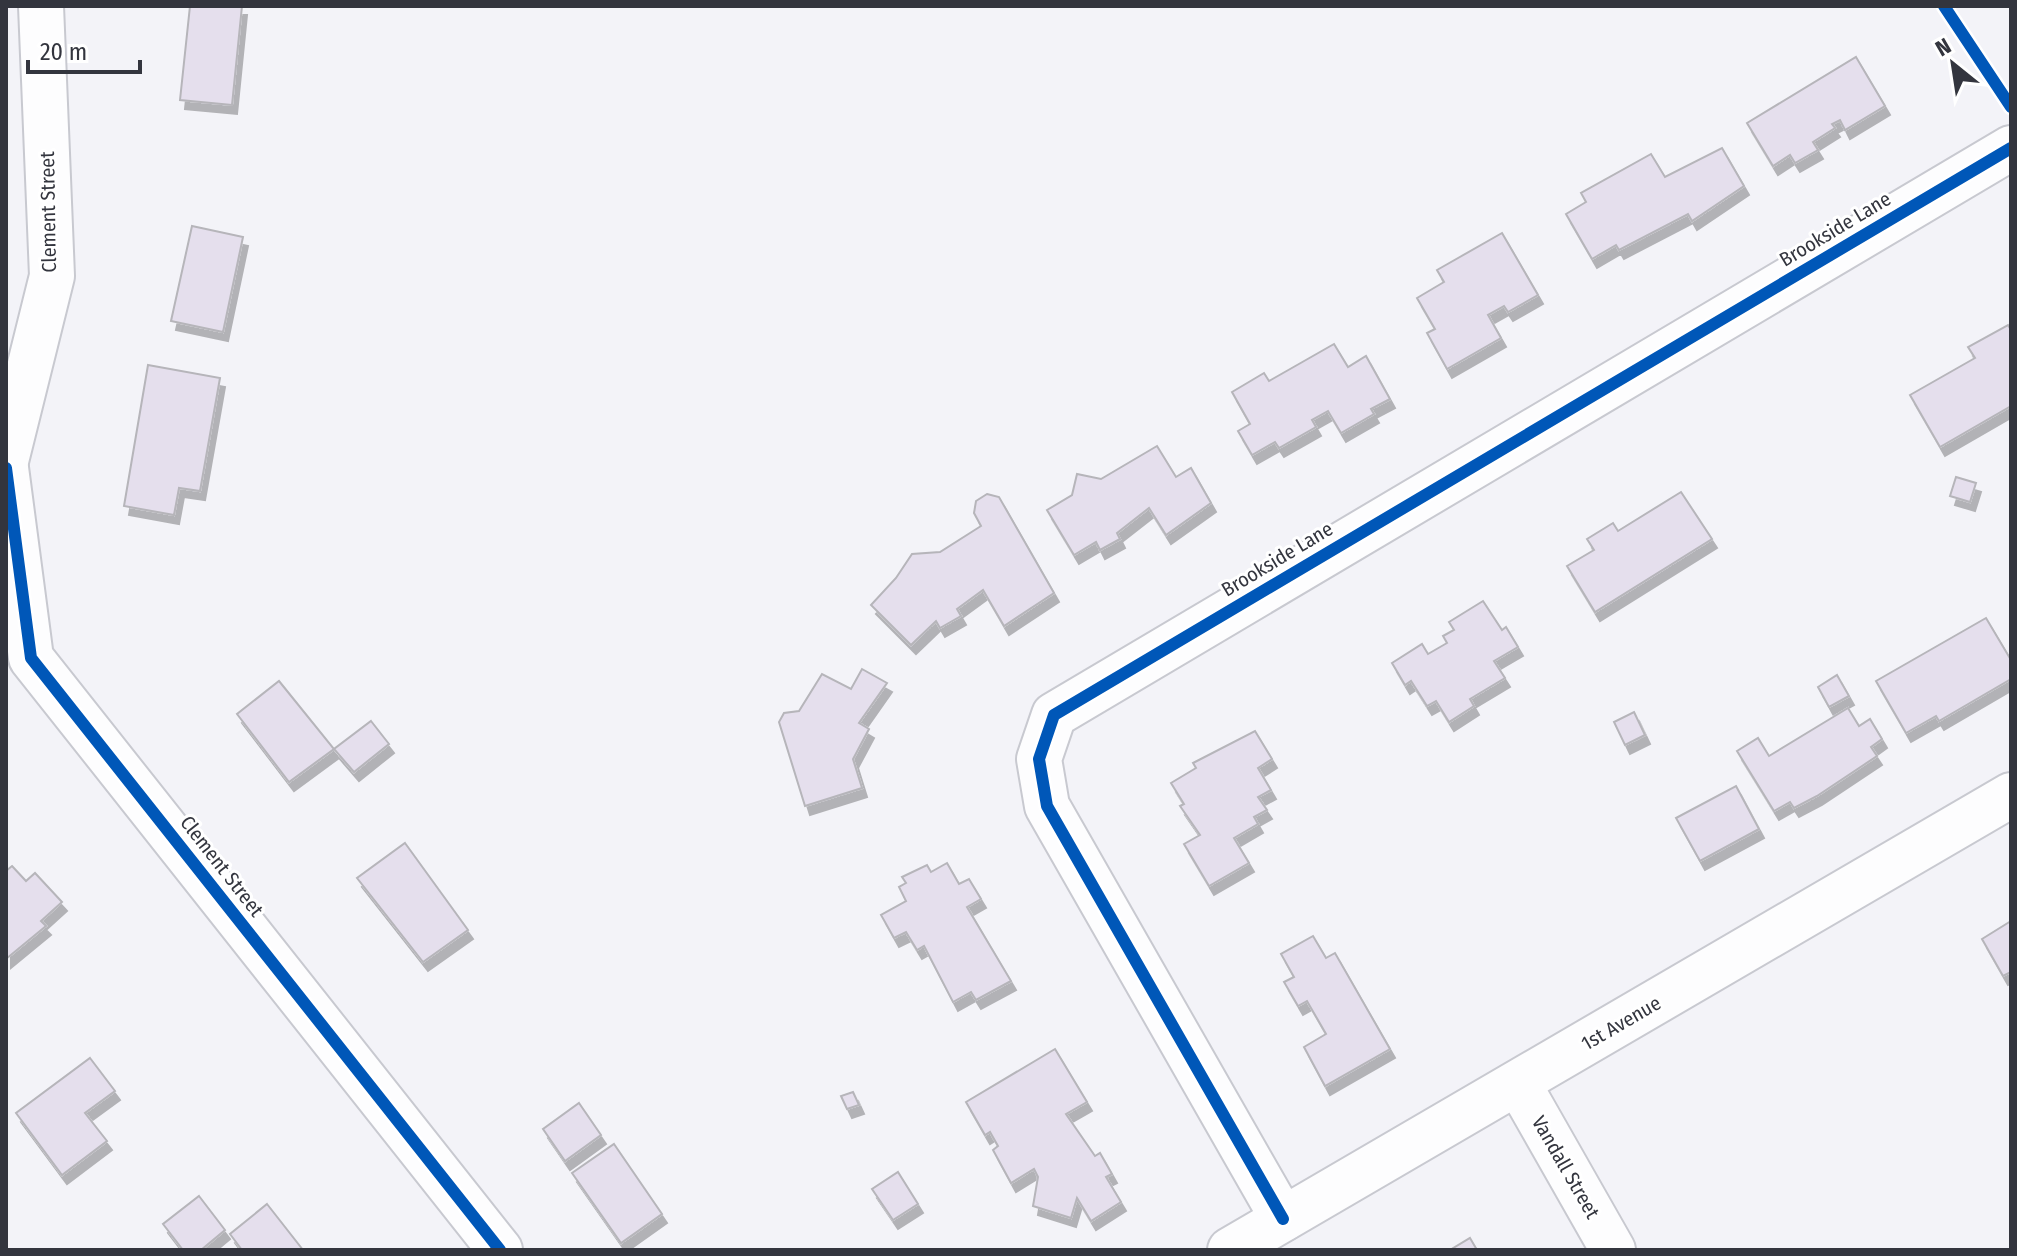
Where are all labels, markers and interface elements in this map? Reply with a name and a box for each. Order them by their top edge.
scale bar [28,24,140,74]
north arrow [1913,24,1993,104]
text: N [1931,32,1956,62]
text: 20 m [40,38,87,66]
street label: Clement Street [35,151,61,273]
street label: Brookside Lane [1775,186,1895,272]
street label: Brookside Lane [1217,516,1337,602]
street label: Clement Street [175,811,269,922]
street label: 1st Avenue [1577,991,1665,1055]
street label: Vandall Street [1527,1111,1605,1223]

